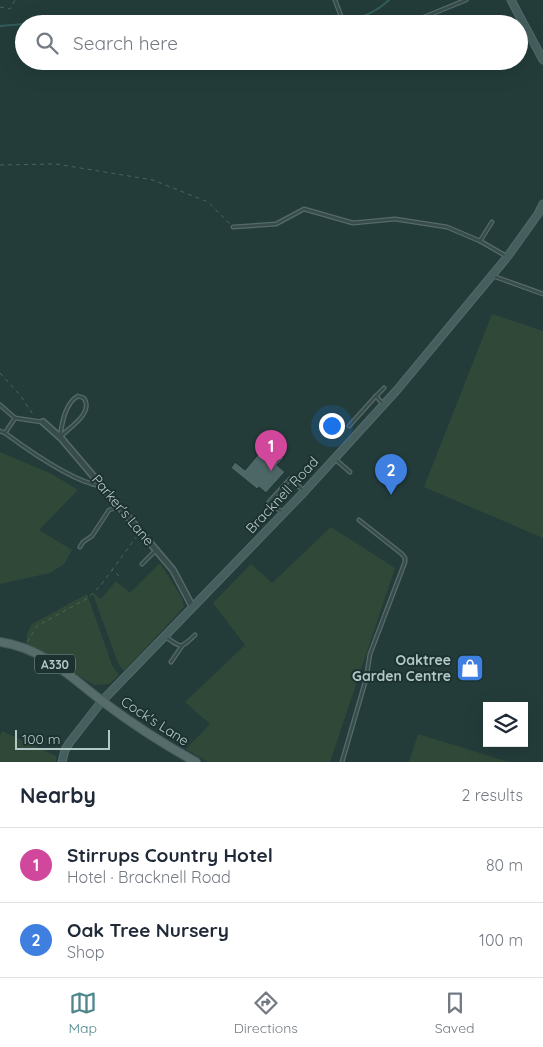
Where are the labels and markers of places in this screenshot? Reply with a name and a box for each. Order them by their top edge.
pin: 1 [255,430,287,471]
pin: 2 [375,454,407,495]
place label: Oaktree Garden Centre [352,651,451,685]
shop icon: Oaktree Garden Centre [455,653,485,683]

